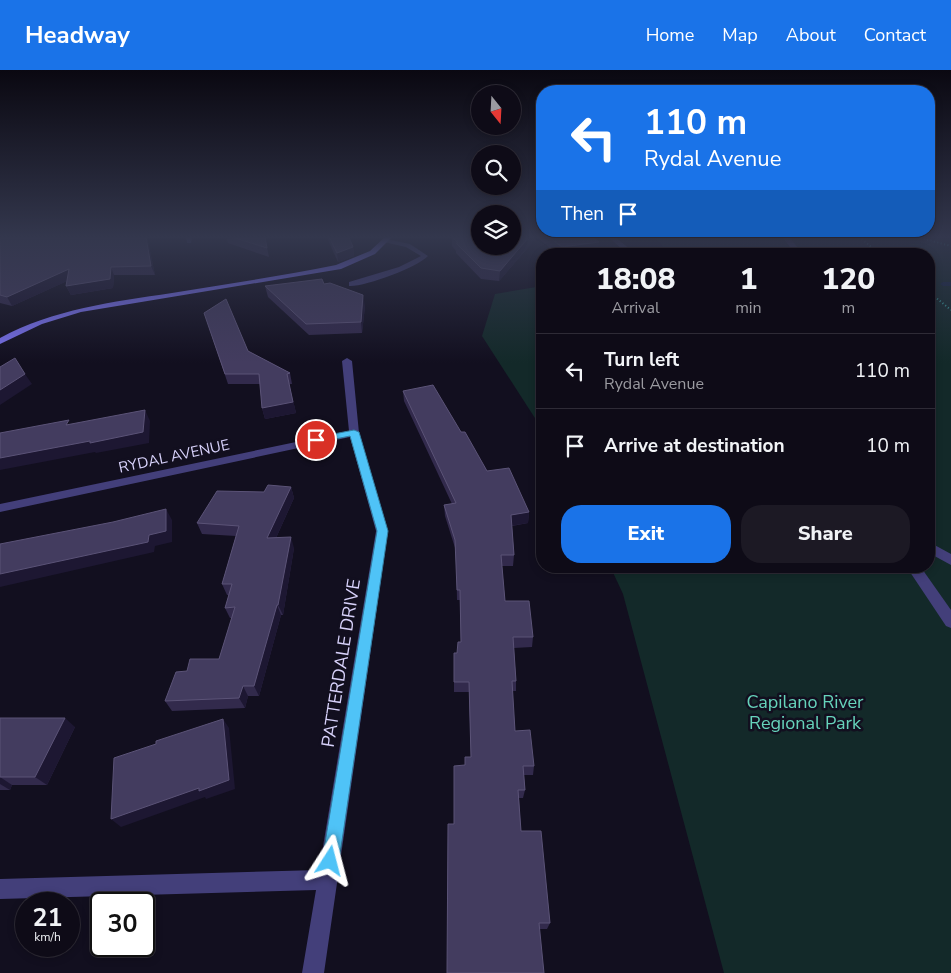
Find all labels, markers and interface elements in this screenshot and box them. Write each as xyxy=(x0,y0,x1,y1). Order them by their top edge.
text: Headway xyxy=(25,19,130,51)
text: Home xyxy=(646,23,694,47)
text: Map xyxy=(722,23,758,47)
text: About xyxy=(786,23,836,47)
text: Contact xyxy=(864,23,926,47)
north arrow xyxy=(471,85,521,135)
map controls xyxy=(471,85,521,255)
text: 110 m xyxy=(644,99,747,146)
icon: left xyxy=(561,105,626,170)
text: Rydal Avenue xyxy=(644,144,781,174)
button: search xyxy=(471,145,521,195)
icon: arrive xyxy=(614,200,642,228)
text: Then xyxy=(561,201,604,227)
button: layers xyxy=(471,205,521,255)
text: 18:08 xyxy=(596,259,675,300)
text: 1 xyxy=(739,259,757,300)
text: 120 xyxy=(821,259,875,300)
text: Arrival xyxy=(612,297,660,319)
text: min xyxy=(735,297,762,319)
text: m xyxy=(841,297,855,319)
text: Turn left xyxy=(604,347,679,373)
icon: left xyxy=(561,357,589,385)
text: 110 m xyxy=(855,358,910,384)
text: Rydal Avenue xyxy=(604,373,704,395)
pin xyxy=(295,419,337,461)
icon: arrive xyxy=(302,426,330,454)
icon: arrive xyxy=(561,432,589,460)
text: Arrive at destination xyxy=(604,433,785,459)
text: 10 m xyxy=(866,433,910,459)
street label: RYDAL AVENUE xyxy=(117,434,231,478)
button: Exit xyxy=(561,505,731,563)
button: Share xyxy=(741,505,910,563)
street label: PATTERDALE DRIVE xyxy=(316,577,366,749)
park label: Capilano River Regional Park xyxy=(746,690,864,735)
position arrow xyxy=(303,834,355,886)
speed limit sign: 30 xyxy=(90,892,155,957)
text: 21 xyxy=(32,901,63,935)
text: km/h xyxy=(34,929,61,945)

